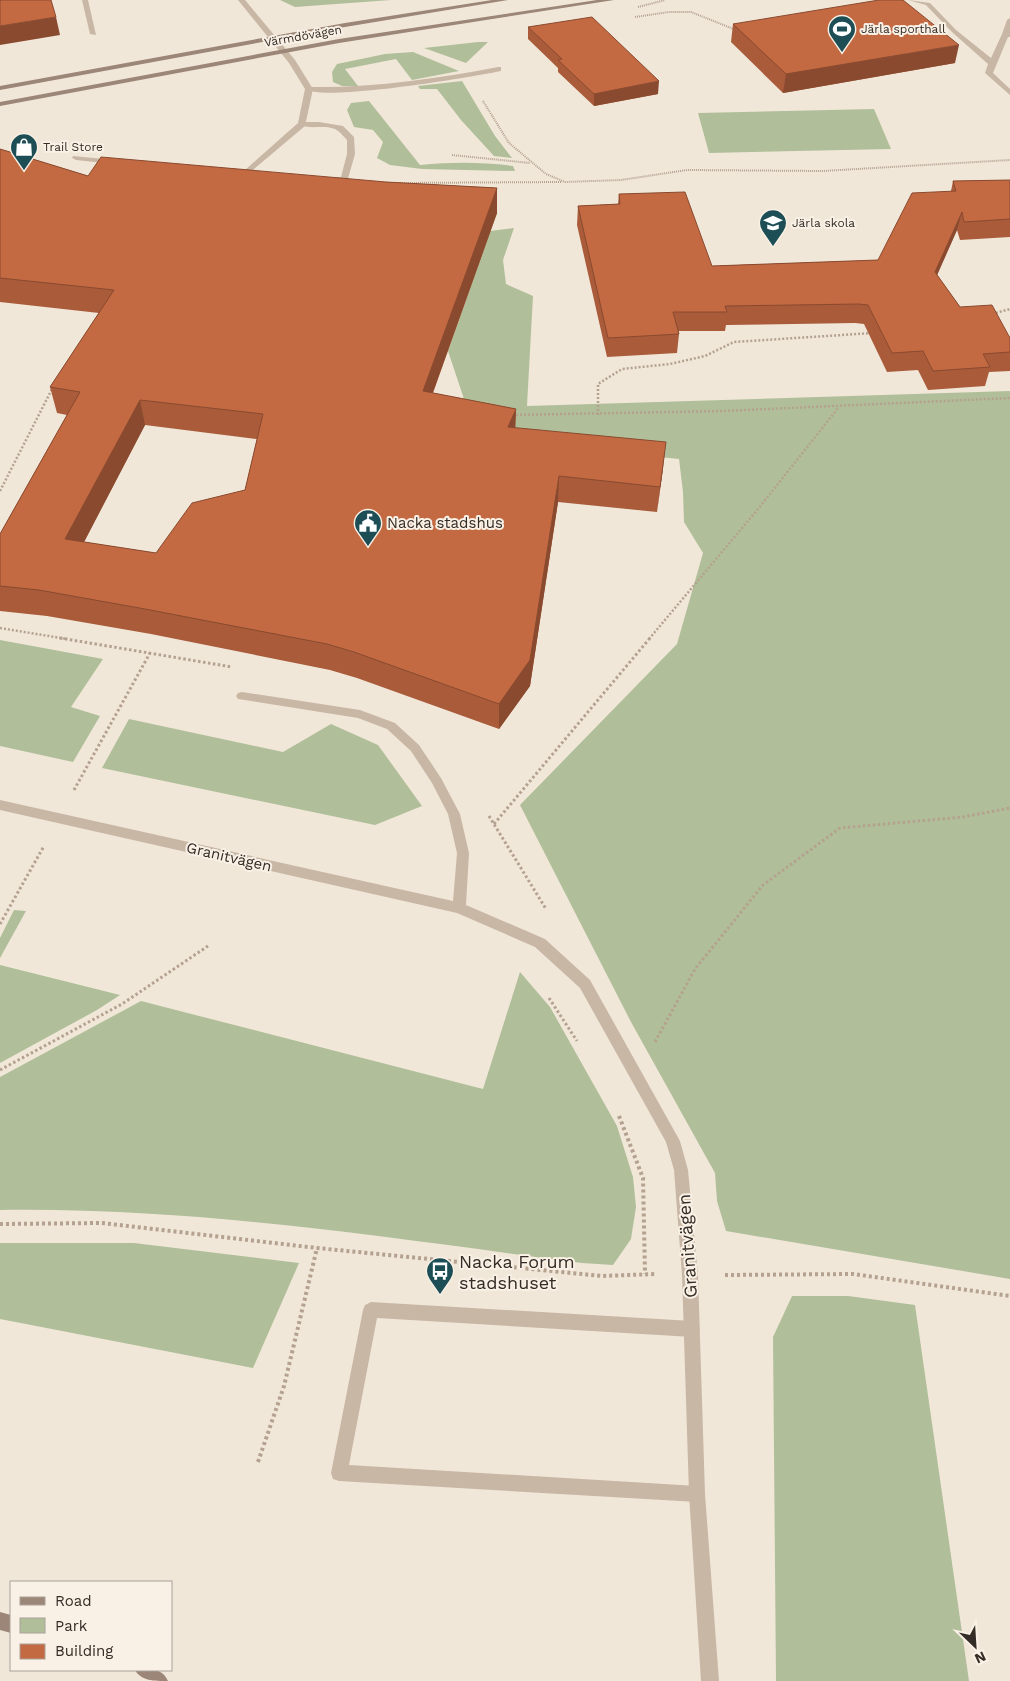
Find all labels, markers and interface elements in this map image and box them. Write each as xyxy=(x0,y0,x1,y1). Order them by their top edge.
sports icon: Järla sporthall xyxy=(827,14,857,53)
street label: Värmdövägen xyxy=(263,22,343,50)
place label: Järla sporthall xyxy=(861,22,946,36)
shop icon: Trail Store xyxy=(9,132,39,171)
place label: Trail Store xyxy=(43,140,103,154)
school or university icon: Järla skola xyxy=(758,208,788,247)
place label: Järla skola xyxy=(792,216,855,230)
public building icon: Nacka stadshus xyxy=(353,508,383,547)
place label: Nacka stadshus xyxy=(387,514,503,532)
street label: Granitvägen xyxy=(185,838,273,876)
street label: Granitvägen xyxy=(673,1193,701,1299)
place label: Nacka Forum stadshuset xyxy=(459,1251,575,1293)
bus stop icon: Nacka Forum stadshuset xyxy=(425,1256,455,1295)
legend xyxy=(10,1581,172,1671)
text: Road xyxy=(55,1592,92,1610)
text: Park xyxy=(55,1617,88,1635)
north arrow xyxy=(950,1621,1000,1671)
text: Building xyxy=(55,1642,113,1660)
text: N xyxy=(972,1648,989,1667)

